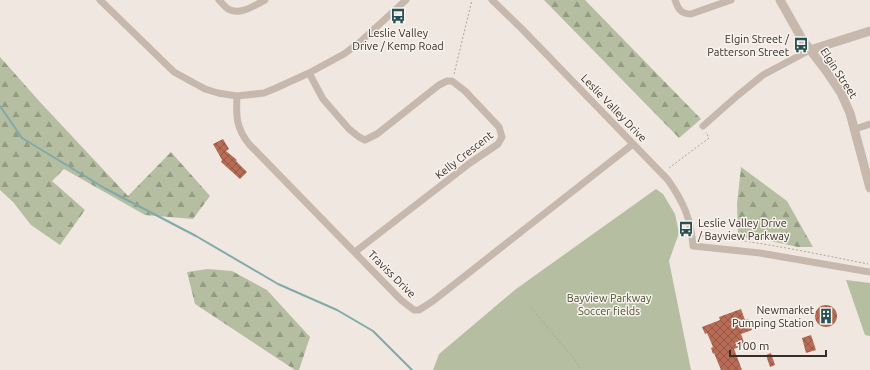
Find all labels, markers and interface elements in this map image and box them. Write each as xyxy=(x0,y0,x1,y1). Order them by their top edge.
bus stop icon: Leslie Valley Drive / Kemp Road xyxy=(389,7,407,25)
place label: Leslie Valley Drive / Kemp Road xyxy=(352,27,444,52)
place label: Elgin Street / Patterson Street xyxy=(707,33,790,58)
bus stop icon: Elgin Street / Patterson Street xyxy=(792,36,810,54)
street label: Elgin Street xyxy=(818,46,860,101)
street label: Leslie Valley Drive xyxy=(579,72,649,144)
street label: Kelly Crescent xyxy=(433,128,496,181)
place label: Leslie Valley Drive / Bayview Parkway xyxy=(697,217,790,242)
bus stop icon: Leslie Valley Drive / Bayview Parkway xyxy=(677,220,695,238)
street label: Traviss Drive xyxy=(366,248,418,300)
park label: Bayview Parkway Soccer fields xyxy=(567,292,652,317)
place label: Newmarket Pumping Station xyxy=(732,304,815,329)
building icon: Newmarket Pumping Station xyxy=(817,307,835,325)
scale bar xyxy=(730,332,826,358)
text: 100 m xyxy=(736,339,769,352)

